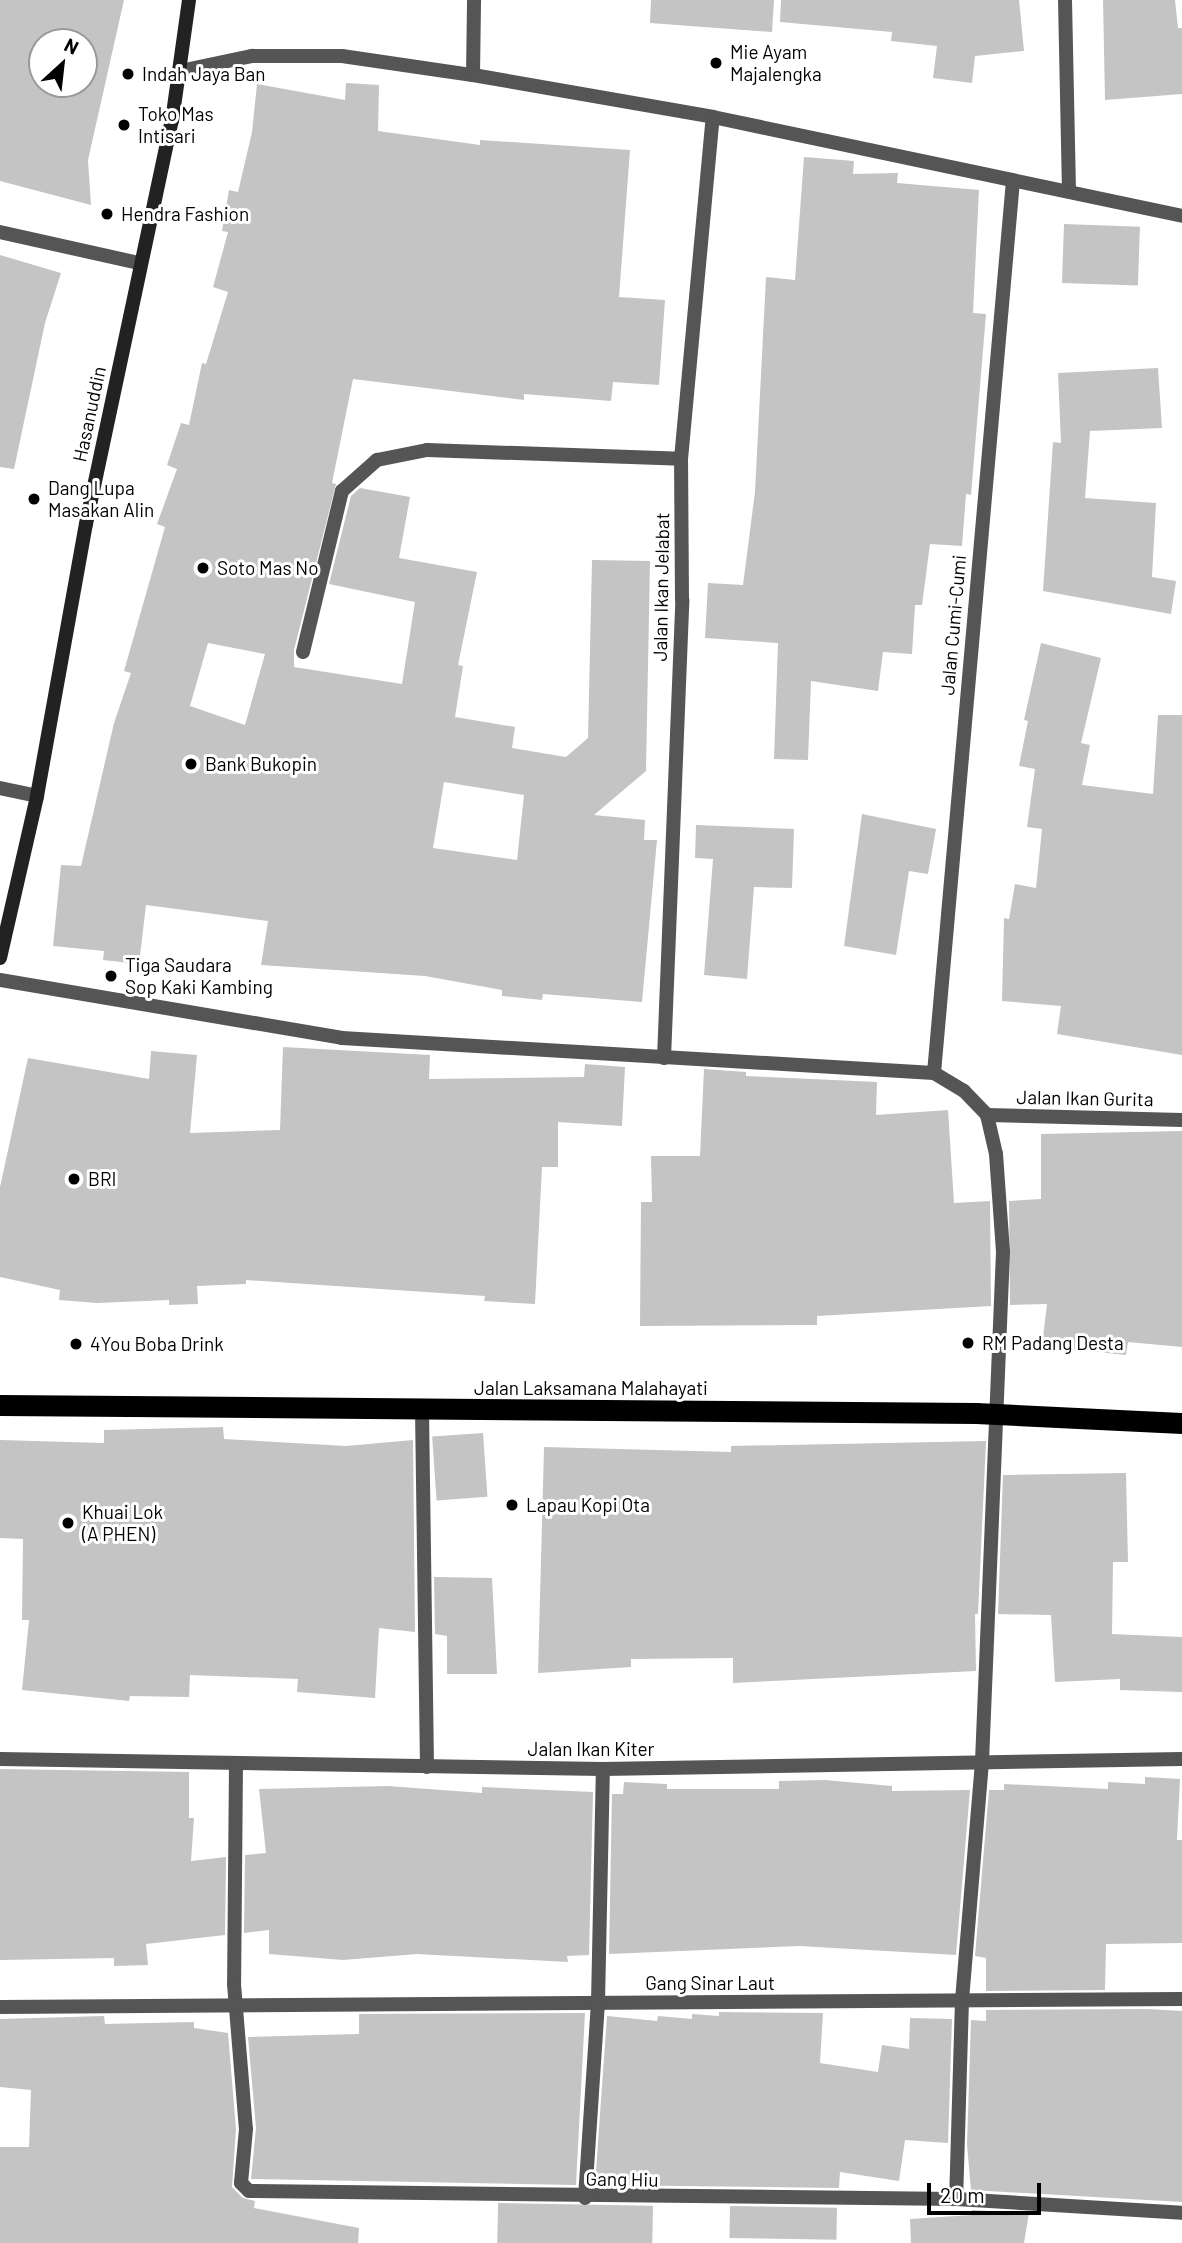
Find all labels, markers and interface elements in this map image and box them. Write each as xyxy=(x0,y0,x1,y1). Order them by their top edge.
north arrow xyxy=(28,28,98,98)
text: N xyxy=(61,33,83,59)
place label: Mie Ayam Majalengka xyxy=(730,41,822,85)
marker: Mie Ayam Majalengka xyxy=(708,55,724,71)
place label: Indah Jaya Ban xyxy=(142,63,266,85)
marker: Indah Jaya Ban xyxy=(120,66,136,82)
place label: Toko Mas Intisari xyxy=(138,103,214,147)
marker: Toko Mas Intisari xyxy=(116,117,132,133)
place label: Hendra Fashion xyxy=(121,203,249,225)
marker: Hendra Fashion xyxy=(99,206,115,222)
street label: Hasanuddin xyxy=(68,364,110,464)
place label: Dang Lupa Masakan Alin xyxy=(48,477,154,521)
marker: Dang Lupa Masakan Alin xyxy=(26,491,42,507)
street label: Jalan Ikan Jelabat xyxy=(648,512,674,662)
street label: Jalan Cumi-Cumi xyxy=(936,554,970,696)
place label: Soto Mas No xyxy=(217,557,319,579)
marker: Soto Mas No xyxy=(195,560,211,576)
place label: Bank Bukopin xyxy=(205,753,317,775)
marker: Bank Bukopin xyxy=(183,756,199,772)
place label: Tiga Saudara Sop Kaki Kambing xyxy=(125,954,273,998)
marker: Tiga Saudara Sop Kaki Kambing xyxy=(103,968,119,984)
street label: Jalan Ikan Gurita xyxy=(1016,1085,1154,1111)
place label: BRI xyxy=(88,1168,116,1190)
marker: BRI xyxy=(66,1171,82,1187)
place label: RM Padang Desta xyxy=(982,1332,1124,1354)
place label: 4You Boba Drink xyxy=(90,1333,224,1355)
marker: RM Padang Desta xyxy=(960,1335,976,1351)
marker: 4You Boba Drink xyxy=(68,1336,84,1352)
street label: Jalan Laksamana Malahayati xyxy=(474,1377,708,1399)
place label: Lapau Kopi Ota xyxy=(526,1494,650,1516)
marker: Lapau Kopi Ota xyxy=(504,1497,520,1513)
place label: Khuai Lok (A PHEN) xyxy=(82,1501,163,1545)
marker: Khuai Lok (A PHEN) xyxy=(60,1515,76,1531)
street label: Jalan Ikan Kiter xyxy=(528,1738,654,1760)
street label: Gang Sinar Laut xyxy=(645,1972,775,1994)
street label: Gang Hiu xyxy=(585,2167,659,2191)
scale bar xyxy=(930,2170,1044,2214)
text: 20 m xyxy=(940,2182,985,2207)

